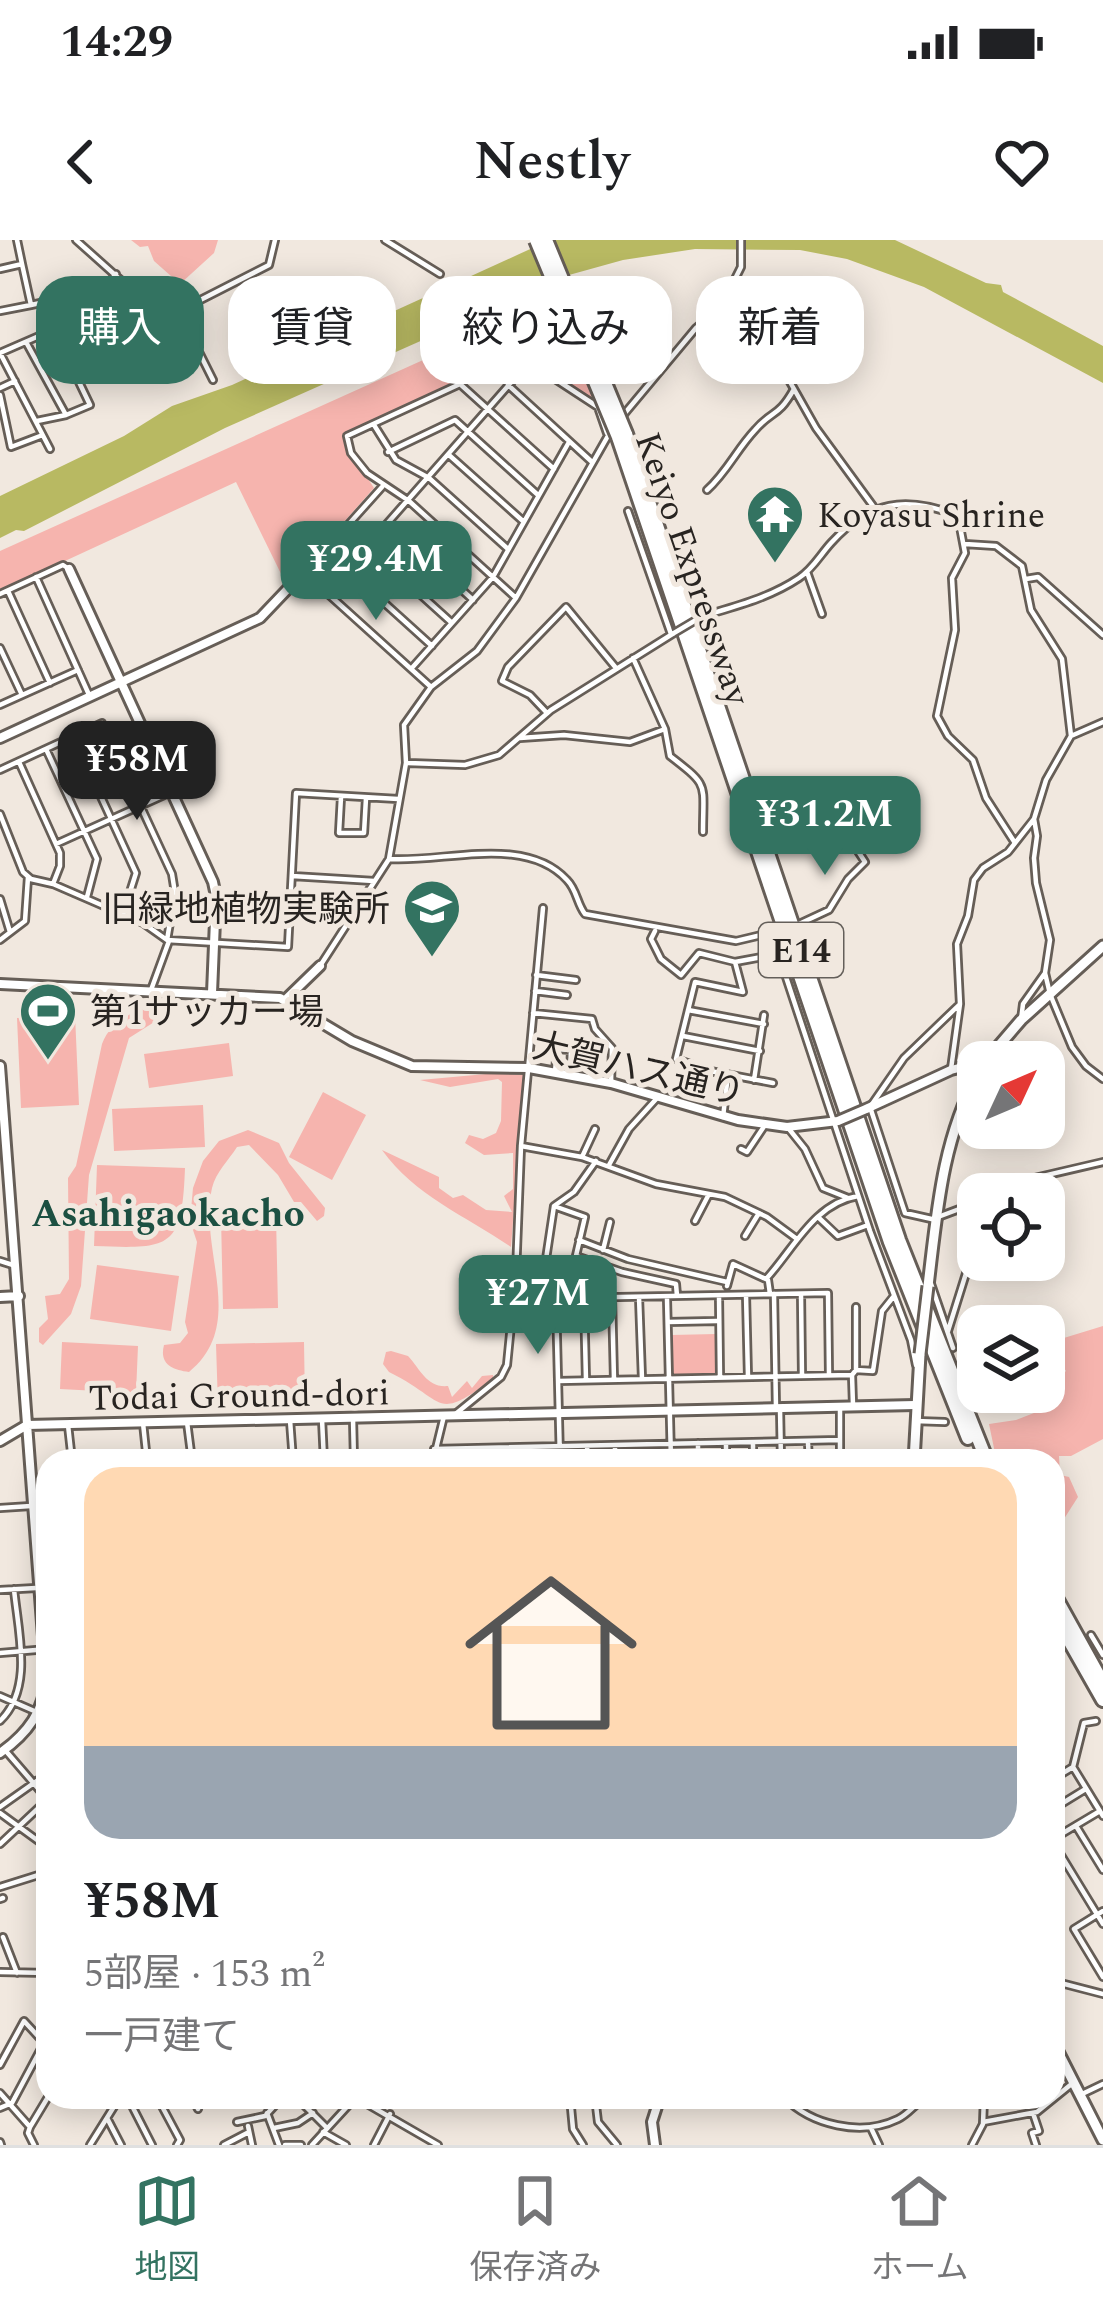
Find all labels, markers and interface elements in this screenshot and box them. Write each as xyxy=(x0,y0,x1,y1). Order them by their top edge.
text: 14:29 xyxy=(60,8,173,77)
text: Nestly xyxy=(473,121,630,203)
icon: back xyxy=(48,129,114,195)
icon: heart xyxy=(989,129,1055,195)
chip: 購入 xyxy=(36,276,204,384)
chip: 賃貸 xyxy=(228,276,396,384)
chip: 絞り込み xyxy=(420,276,672,384)
chip: 新着 xyxy=(696,276,864,384)
street label: Keiyo Expressway xyxy=(619,425,765,714)
temple icon: Koyasu Shrine xyxy=(744,483,806,565)
place label: Koyasu Shrine xyxy=(817,489,1045,544)
pin: ¥29.4M xyxy=(278,521,474,623)
text: ¥29.4M xyxy=(308,530,444,589)
pin: ¥58M xyxy=(66,721,208,823)
text: ¥58M xyxy=(85,730,189,789)
pin: ¥31.2M xyxy=(727,776,923,878)
text: ¥31.2M xyxy=(757,785,893,844)
school or university icon: 旧緑地植物実験所 xyxy=(401,877,463,959)
place label: 旧緑地植物実験所 xyxy=(102,883,390,938)
road number: E14 xyxy=(759,923,843,977)
sports icon: 第1サッカー場 xyxy=(17,980,79,1062)
place label: 第1サッカー場 xyxy=(90,986,324,1041)
street label: 大賀ハス通り xyxy=(527,1019,750,1122)
north arrow xyxy=(957,1041,1065,1149)
map controls xyxy=(957,1041,1065,1413)
button: locate xyxy=(957,1173,1065,1281)
district label: Asahigaokacho xyxy=(31,1185,305,1244)
pin: ¥27M xyxy=(467,1255,609,1357)
text: ¥27M xyxy=(486,1264,590,1323)
button: layers xyxy=(957,1305,1065,1413)
street label: Todai Ground-dori xyxy=(88,1366,390,1427)
icon: home xyxy=(443,1545,659,1761)
text: ¥58M xyxy=(84,1863,221,1941)
text: 5部屋 · 153 m² xyxy=(84,1945,325,2004)
text: 一戸建て xyxy=(84,2008,240,2067)
tab: 地図 xyxy=(134,2168,200,2293)
tab: 保存済み xyxy=(469,2168,601,2293)
tab: ホーム xyxy=(870,2168,968,2293)

